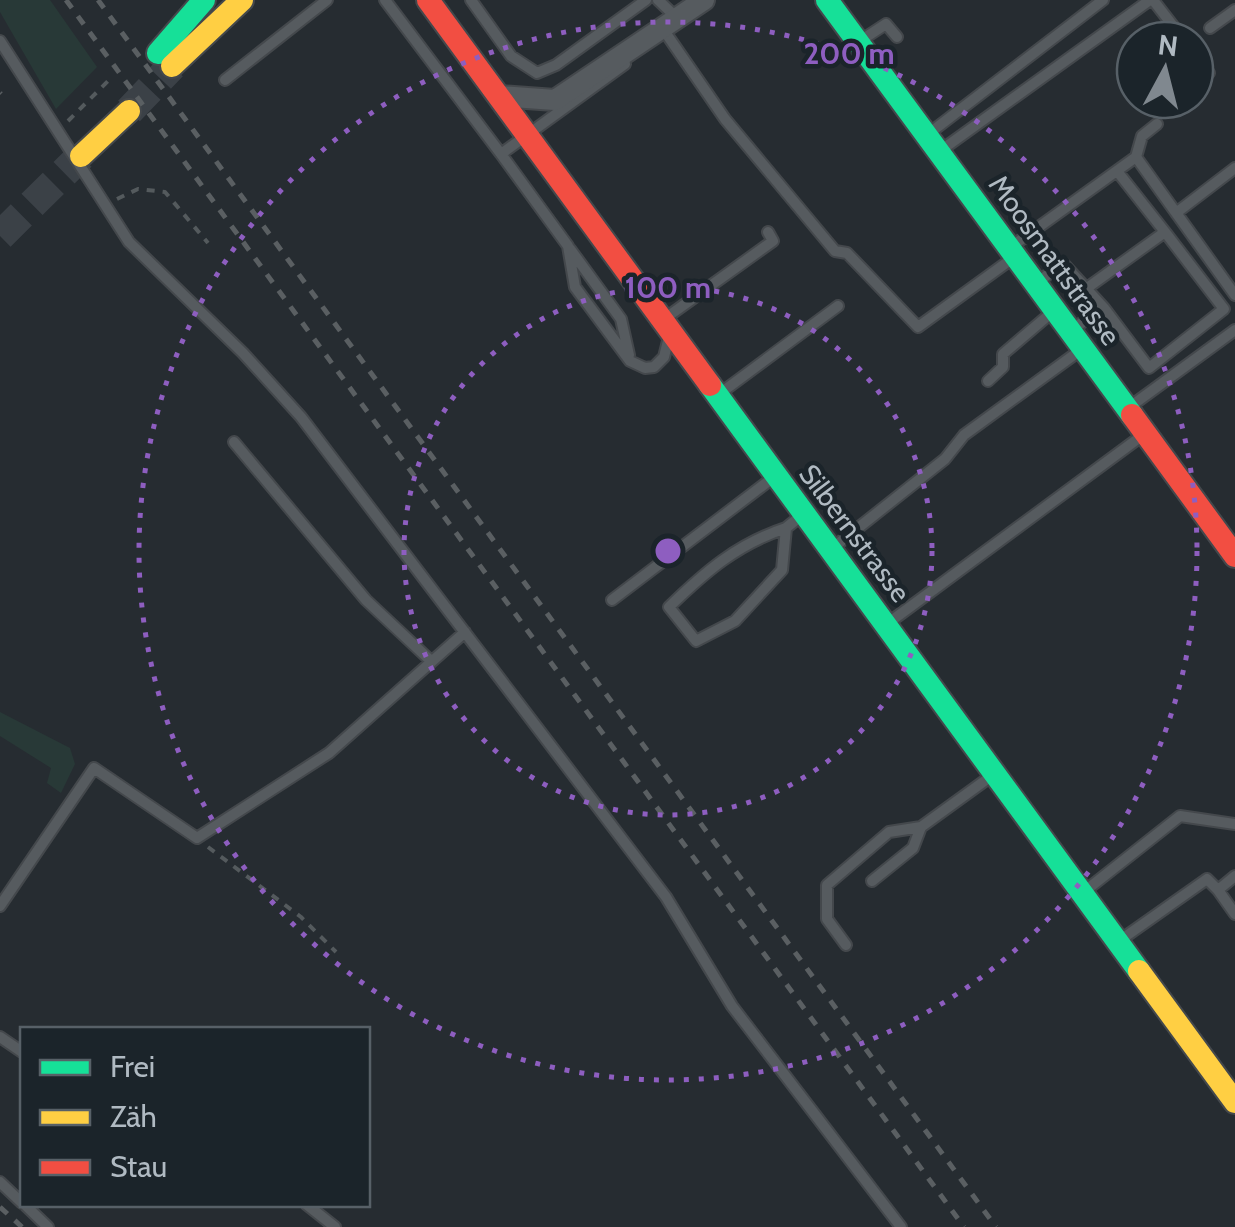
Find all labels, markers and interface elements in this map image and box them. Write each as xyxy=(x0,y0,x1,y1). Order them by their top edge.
north arrow xyxy=(1115,20,1215,120)
text: N xyxy=(1156,27,1180,63)
text: 200 m xyxy=(803,35,895,72)
street label: Moosmattstrasse xyxy=(982,168,1128,352)
text: 100 m xyxy=(625,269,711,306)
street label: Silbernstrasse xyxy=(792,457,918,609)
centre of rings xyxy=(650,533,686,569)
legend xyxy=(20,1027,370,1207)
text: Frei xyxy=(110,1048,155,1085)
text: Zäh xyxy=(110,1098,157,1135)
text: Stau xyxy=(110,1148,167,1185)

